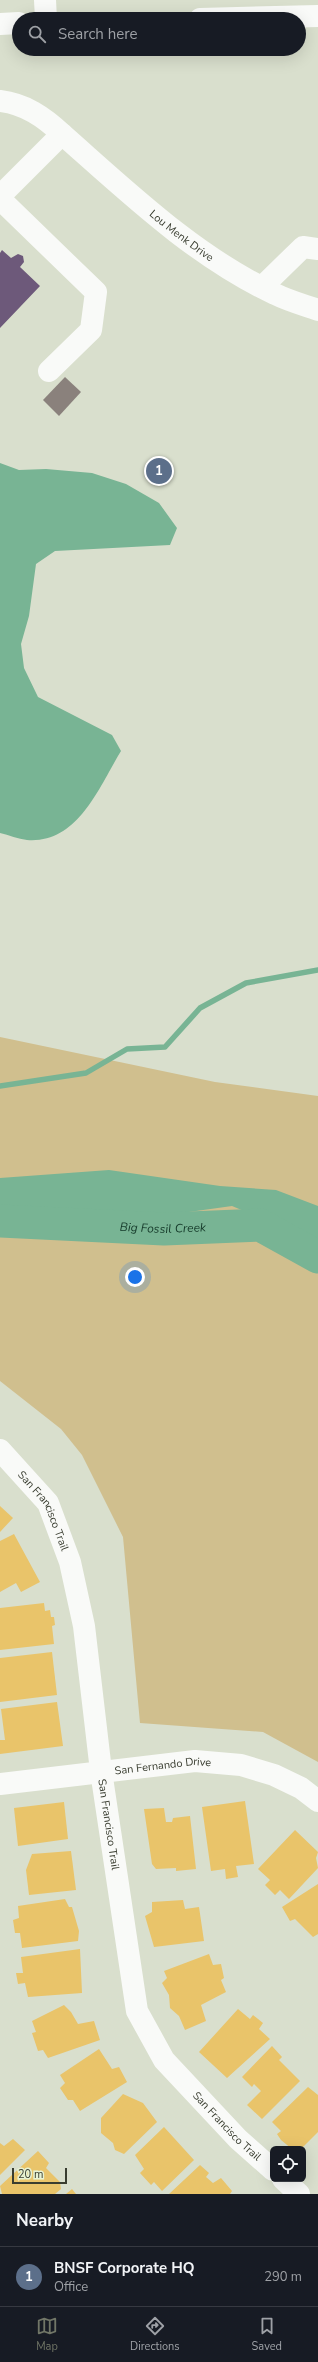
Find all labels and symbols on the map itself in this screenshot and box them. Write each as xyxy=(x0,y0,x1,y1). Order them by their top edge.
street label: Lou Menk Drive xyxy=(146,206,217,265)
pin: 1 xyxy=(146,456,172,486)
water label: Big Fossil Creek xyxy=(119,1219,207,1237)
your location xyxy=(125,1267,145,1287)
street label: San Francisco Trail xyxy=(15,1467,73,1554)
street label: San Fernando Drive xyxy=(114,1753,212,1778)
street label: San Francisco Trail xyxy=(95,1778,123,1872)
street label: San Francisco Trail xyxy=(190,2088,265,2164)
scale bar xyxy=(12,2166,67,2185)

